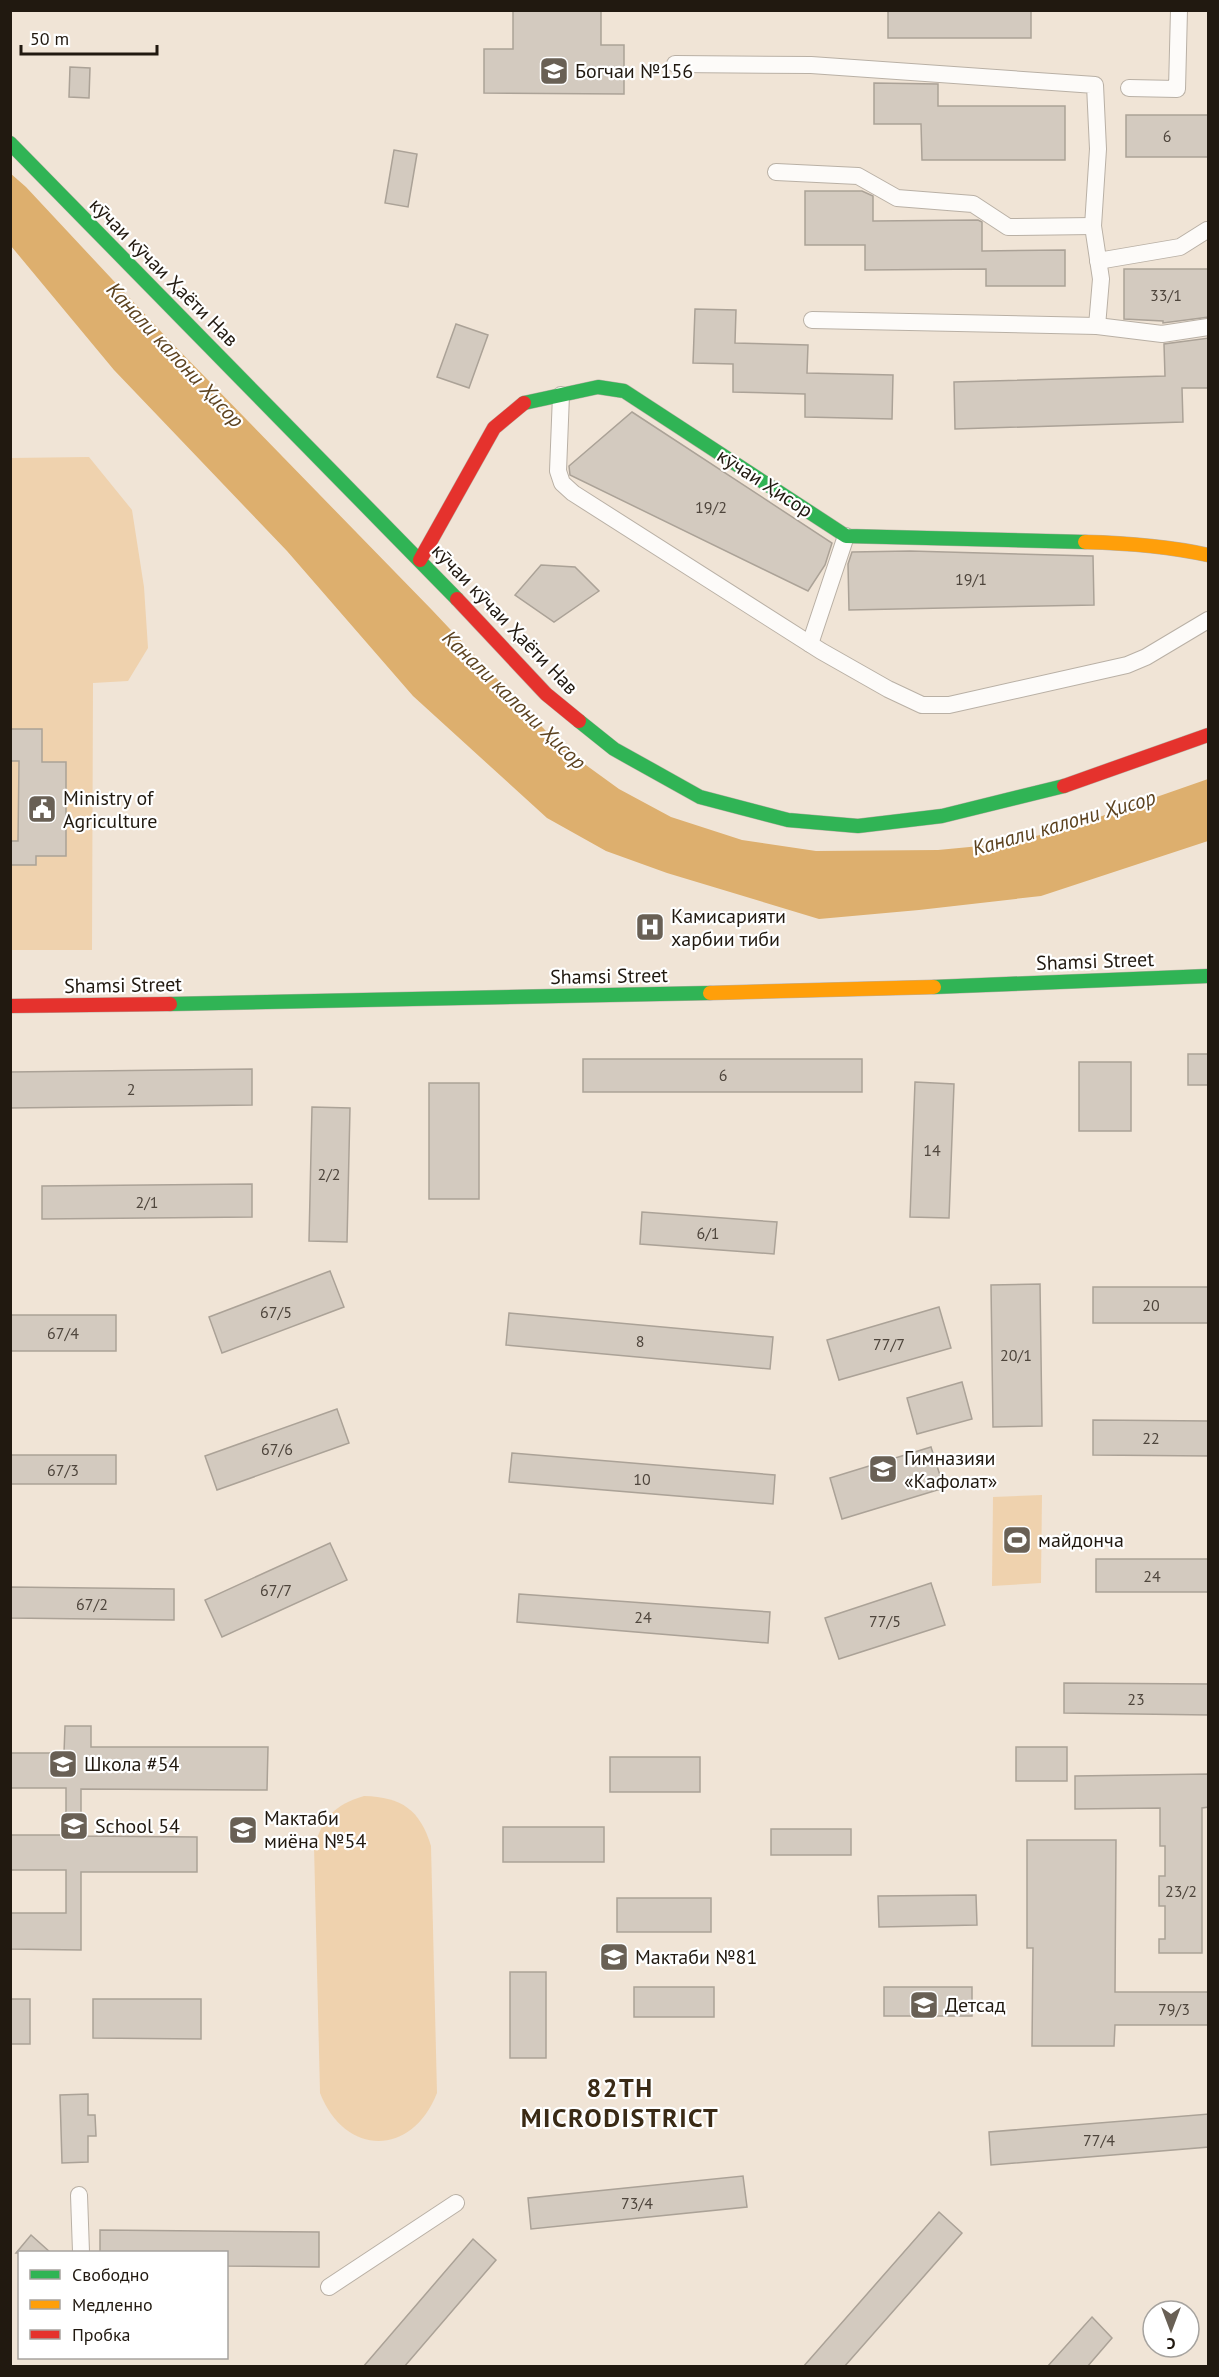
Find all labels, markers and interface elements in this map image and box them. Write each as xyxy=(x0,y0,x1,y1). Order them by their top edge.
scale bar xyxy=(21,18,158,56)
text: 50 m xyxy=(30,27,69,50)
school or university icon: Богчаи №156 xyxy=(538,55,570,87)
place label: Богчаи №156 xyxy=(575,58,693,84)
house number: 6 xyxy=(1163,126,1171,146)
street label: кӯчаи кӯчаи Ҳаёти Нав xyxy=(84,192,244,352)
water label: Канали калони Ҳисор xyxy=(101,276,250,433)
house number: 33/1 xyxy=(1150,285,1182,305)
street label: кӯчаи Ҳисор xyxy=(712,442,818,524)
house number: 19/2 xyxy=(695,497,727,517)
street label: кӯчаи кӯчаи Ҳаёти Нав xyxy=(426,538,584,700)
house number: 19/1 xyxy=(955,569,987,589)
water label: Канали калони Ҳисор xyxy=(437,624,592,775)
water label: Канали калони Ҳисор xyxy=(969,783,1159,862)
place label: Ministry of Agriculture xyxy=(63,785,158,834)
public building icon: Ministry of Agriculture xyxy=(26,793,58,825)
place label: Камисарияти харбии тиби xyxy=(671,903,786,952)
hospital icon: Камисарияти харбии тиби xyxy=(634,911,666,943)
street label: Shamsi Street xyxy=(1036,946,1155,976)
street label: Shamsi Street xyxy=(550,962,668,990)
street label: Shamsi Street xyxy=(64,971,182,999)
house number: 6 xyxy=(719,1065,727,1085)
house number: 2 xyxy=(127,1079,135,1099)
house number: 14 xyxy=(923,1140,941,1160)
house number: 2/2 xyxy=(317,1164,341,1184)
house number: 2/1 xyxy=(135,1192,159,1212)
house number: 6/1 xyxy=(696,1223,720,1243)
house number: 20 xyxy=(1142,1295,1160,1315)
house number: 67/5 xyxy=(260,1302,292,1322)
house number: 67/4 xyxy=(47,1323,79,1343)
house number: 8 xyxy=(636,1331,644,1351)
house number: 77/7 xyxy=(873,1334,905,1354)
house number: 20/1 xyxy=(1000,1345,1032,1365)
house number: 22 xyxy=(1142,1428,1160,1448)
house number: 67/6 xyxy=(261,1439,293,1459)
place label: Гимназияи «Кафолат» xyxy=(904,1445,997,1494)
school or university icon: Гимназияи «Кафолат» xyxy=(867,1453,899,1485)
house number: 67/3 xyxy=(47,1460,79,1480)
house number: 10 xyxy=(633,1469,651,1489)
sports icon: майдонча xyxy=(1001,1524,1033,1556)
place label: майдонча xyxy=(1038,1527,1124,1553)
house number: 24 xyxy=(1143,1566,1161,1586)
house number: 67/7 xyxy=(260,1580,292,1600)
house number: 67/2 xyxy=(76,1594,108,1614)
house number: 24 xyxy=(634,1607,652,1627)
house number: 77/5 xyxy=(869,1611,901,1631)
house number: 23 xyxy=(1127,1689,1145,1709)
school or university icon: Школа #54 xyxy=(47,1748,79,1780)
place label: Школа #54 xyxy=(84,1751,180,1777)
place label: Мактаби миёна №54 xyxy=(264,1805,366,1854)
school or university icon: School 54 xyxy=(58,1810,90,1842)
place label: School 54 xyxy=(95,1813,180,1839)
school or university icon: Мактаби миёна №54 xyxy=(227,1814,259,1846)
house number: 23/2 xyxy=(1165,1881,1197,1901)
school or university icon: Мактаби №81 xyxy=(598,1941,630,1973)
place label: Мактаби №81 xyxy=(635,1944,757,1970)
school or university icon: Детсад xyxy=(908,1989,940,2021)
place label: Детсад xyxy=(945,1992,1006,2018)
house number: 79/3 xyxy=(1158,1999,1190,2019)
district label: 82TH MICRODISTRICT xyxy=(521,2071,719,2134)
house number: 77/4 xyxy=(1083,2130,1115,2150)
house number: 73/4 xyxy=(621,2193,653,2213)
legend xyxy=(18,2251,228,2359)
text: Свободно xyxy=(72,2263,149,2286)
text: Медленно xyxy=(72,2293,153,2316)
north arrow xyxy=(1141,2299,1201,2359)
text: Пробка xyxy=(72,2323,130,2346)
text: С xyxy=(1166,2334,1175,2354)

